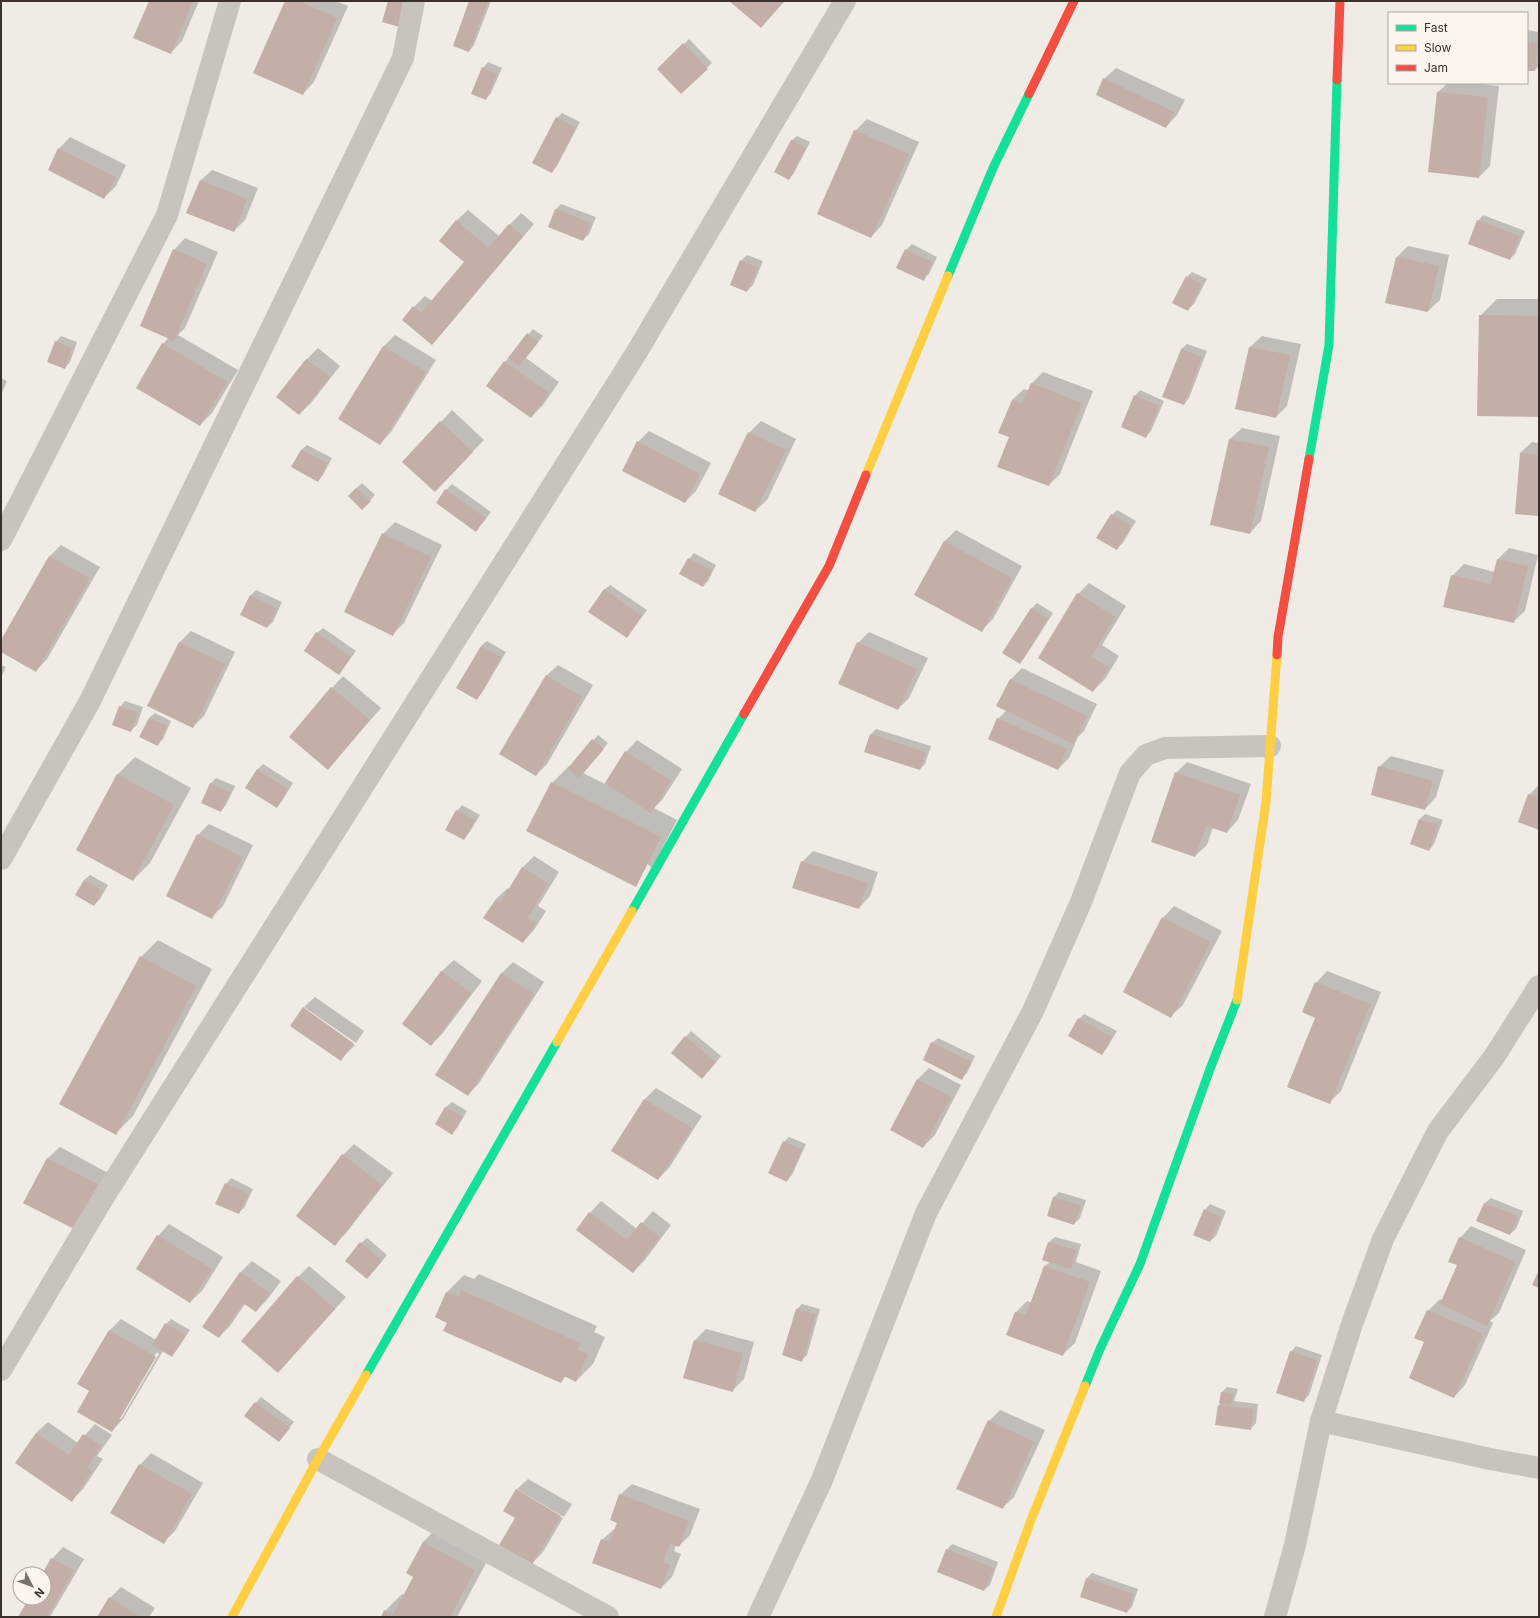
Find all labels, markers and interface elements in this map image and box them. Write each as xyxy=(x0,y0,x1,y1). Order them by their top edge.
legend xyxy=(1388,12,1528,84)
text: Fast xyxy=(1424,20,1448,35)
text: Slow xyxy=(1424,40,1452,55)
text: Jam xyxy=(1424,60,1448,75)
north arrow xyxy=(12,1566,52,1606)
text: N xyxy=(31,1585,47,1600)

